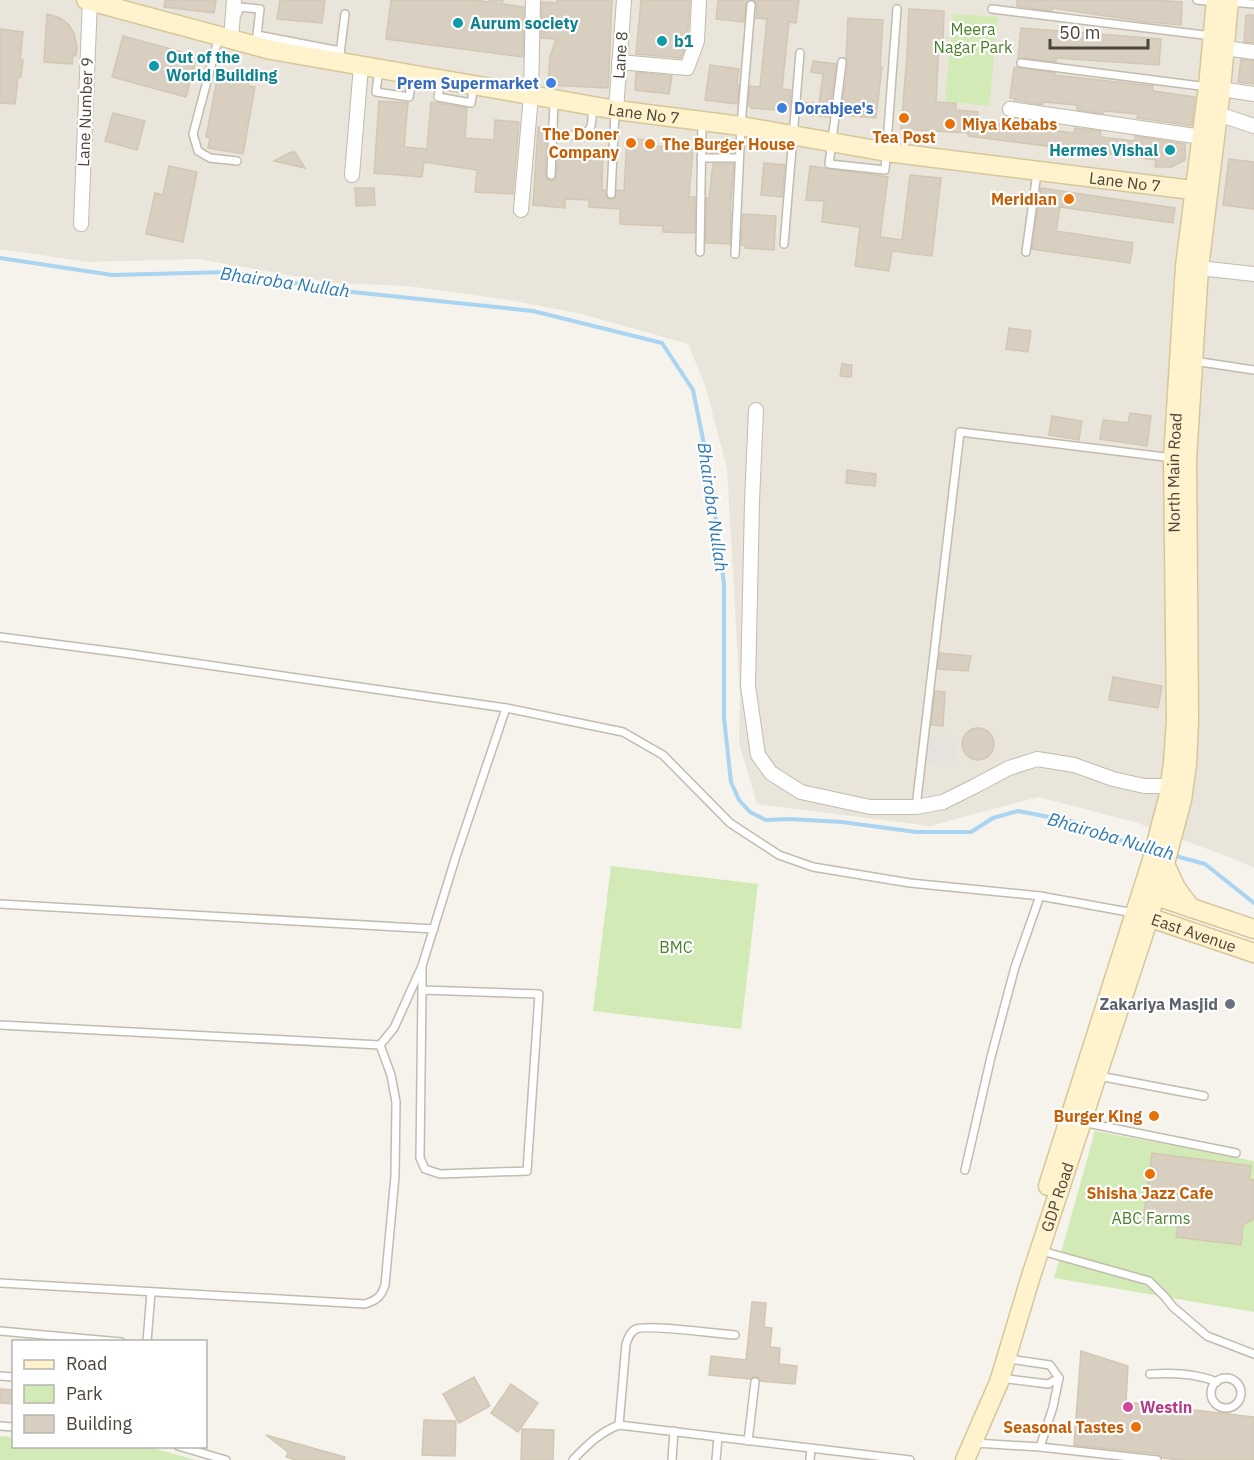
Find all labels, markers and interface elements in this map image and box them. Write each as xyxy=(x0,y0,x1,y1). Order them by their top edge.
scale bar xyxy=(1050,12,1148,50)
place label: Aurum society xyxy=(470,13,579,33)
marker: Aurum society xyxy=(451,16,465,30)
park label: Meera Nagar Park xyxy=(934,19,1013,57)
text: 50 m xyxy=(1059,21,1101,44)
street label: Lane 8 xyxy=(608,30,632,80)
place label: b1 xyxy=(674,31,694,51)
marker: b1 xyxy=(655,34,669,48)
place label: Out of the World Building xyxy=(166,47,277,85)
street label: Lane Number 9 xyxy=(73,57,97,167)
marker: Out of the World Building xyxy=(147,59,161,73)
place label: Prem Supermarket xyxy=(397,73,539,93)
marker: Prem Supermarket xyxy=(544,76,558,90)
place label: Dorabjee's xyxy=(794,98,874,118)
street label: Lane No 7 xyxy=(607,99,681,128)
marker: Dorabjee's xyxy=(775,101,789,115)
marker: Tea Post xyxy=(897,111,911,125)
place label: Miya Kebabs xyxy=(962,114,1057,134)
marker: Miya Kebabs xyxy=(943,117,957,131)
place label: The Doner Company xyxy=(542,124,620,162)
place label: Tea Post xyxy=(872,127,936,147)
place label: The Burger House xyxy=(662,134,795,154)
marker: The Doner Company xyxy=(624,136,638,150)
marker: The Burger House xyxy=(643,137,657,151)
place label: Hermes Vishal xyxy=(1049,140,1158,160)
marker: Hermes Vishal xyxy=(1163,143,1177,157)
street label: Lane No 7 xyxy=(1088,167,1162,196)
place label: Meridian xyxy=(991,189,1057,209)
marker: Meridian xyxy=(1062,192,1076,206)
water label: Bhairoba Nullah xyxy=(219,262,351,302)
street label: North Main Road xyxy=(1163,412,1186,533)
water label: Bhairoba Nullah xyxy=(693,441,733,573)
water label: Bhairoba Nullah xyxy=(1045,807,1177,865)
street label: East Avenue xyxy=(1149,909,1239,956)
park label: BMC xyxy=(659,937,693,957)
place label: Zakariya Masjid xyxy=(1099,994,1218,1014)
marker: Zakariya Masjid xyxy=(1223,997,1237,1011)
place label: Burger King xyxy=(1054,1106,1142,1126)
marker: Burger King xyxy=(1147,1109,1161,1123)
street label: GDP Road xyxy=(1036,1160,1078,1234)
marker: Shisha Jazz Cafe xyxy=(1143,1167,1157,1181)
place label: Shisha Jazz Cafe xyxy=(1086,1183,1214,1203)
park label: ABC Farms xyxy=(1112,1208,1190,1228)
legend xyxy=(12,1340,207,1448)
text: Road xyxy=(66,1352,107,1375)
text: Park xyxy=(66,1382,103,1405)
place label: Westin xyxy=(1140,1397,1192,1417)
marker: Westin xyxy=(1121,1400,1135,1414)
text: Building xyxy=(66,1412,133,1435)
place label: Seasonal Tastes xyxy=(1003,1417,1124,1437)
marker: Seasonal Tastes xyxy=(1129,1420,1143,1434)

